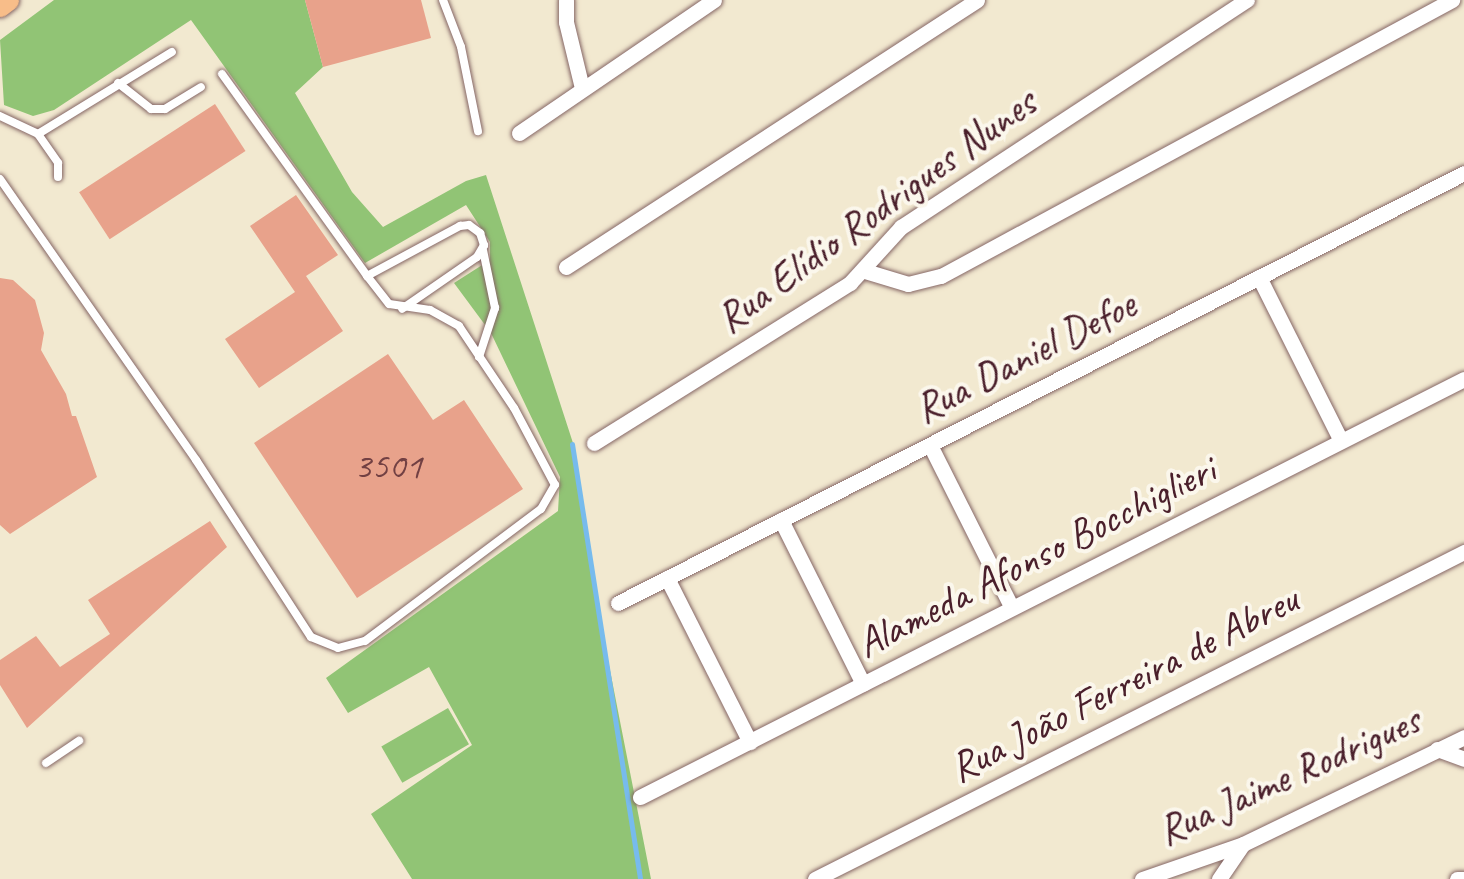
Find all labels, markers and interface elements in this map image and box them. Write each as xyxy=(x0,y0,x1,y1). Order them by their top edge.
street label: Rua Elídio Rodrigues Nunes xyxy=(706,78,1046,344)
street label: Rua Daniel Defoe xyxy=(905,279,1145,435)
house number: 3501 xyxy=(354,443,422,489)
street label: Alameda Afonso Bocchiglieri xyxy=(848,445,1224,669)
street label: Rua João Ferreira de Abreu xyxy=(941,574,1307,794)
street label: Rua Jaime Rodrigues xyxy=(1149,695,1429,857)

